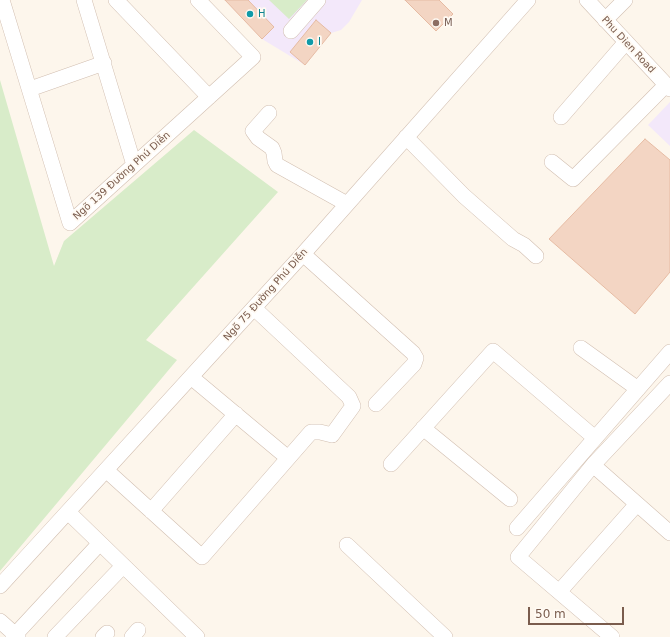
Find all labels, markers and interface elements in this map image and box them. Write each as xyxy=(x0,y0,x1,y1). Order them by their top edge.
place label: H xyxy=(258,8,266,20)
marker: H xyxy=(245,9,255,19)
street label: Phu Dien Road xyxy=(599,14,657,76)
place label: M xyxy=(444,17,453,29)
marker: M xyxy=(431,18,441,28)
place label: I xyxy=(318,36,321,48)
marker: I xyxy=(305,37,315,47)
street label: Ngõ 139 Đường Phú Diễn xyxy=(71,129,173,223)
street label: Ngõ 75 Đường Phú Diễn xyxy=(221,246,311,344)
scale bar xyxy=(530,599,626,625)
text: 50 m xyxy=(535,607,566,621)

